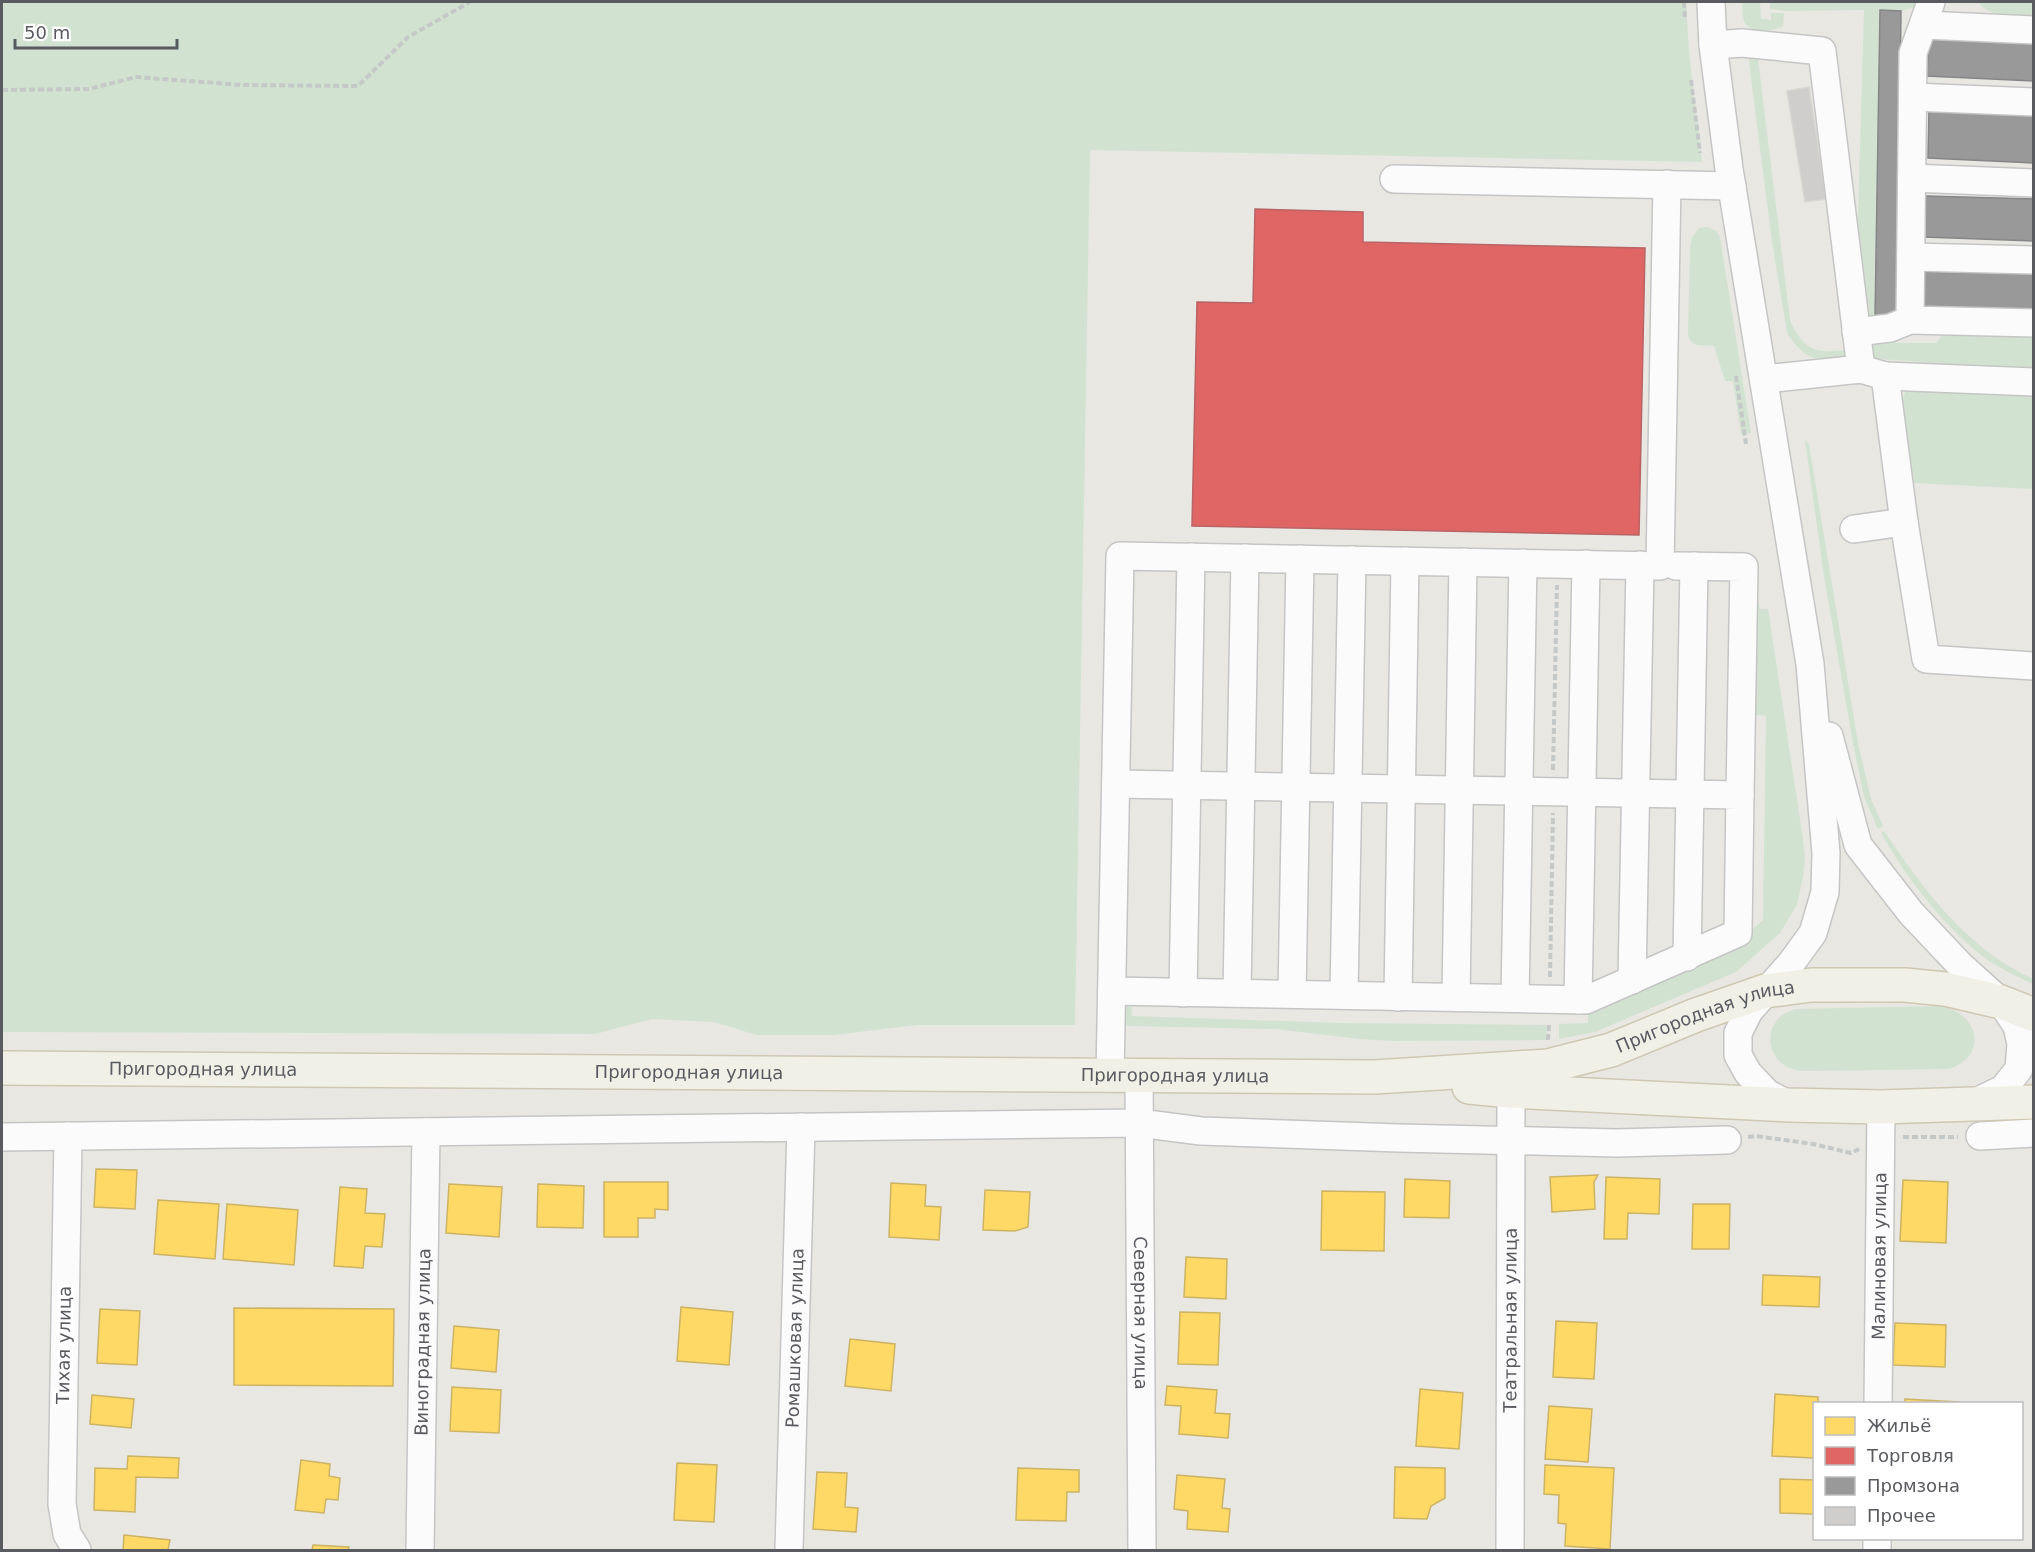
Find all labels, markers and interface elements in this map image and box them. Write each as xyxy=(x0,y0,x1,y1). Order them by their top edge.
scale bar xyxy=(15,12,177,50)
text: 50 m xyxy=(24,22,70,43)
street label: Пригородная улица xyxy=(1613,976,1796,1057)
street label: Пригородная улица xyxy=(109,1058,297,1080)
street label: Пригородная улица xyxy=(595,1061,783,1083)
street label: Пригородная улица xyxy=(1081,1064,1269,1086)
street label: Малиновая улица xyxy=(1868,1172,1890,1340)
street label: Театральная улица xyxy=(1499,1228,1521,1413)
street label: Северная улица xyxy=(1130,1236,1152,1390)
street label: Виноградная улица xyxy=(411,1248,434,1436)
street label: Ромашковая улица xyxy=(781,1248,808,1428)
street label: Тихая улица xyxy=(52,1286,75,1405)
legend xyxy=(1813,1402,2023,1540)
text: Жильё xyxy=(1867,1415,1931,1436)
text: Торговля xyxy=(1866,1445,1954,1466)
text: Промзона xyxy=(1867,1475,1960,1496)
text: Прочее xyxy=(1867,1505,1936,1526)

